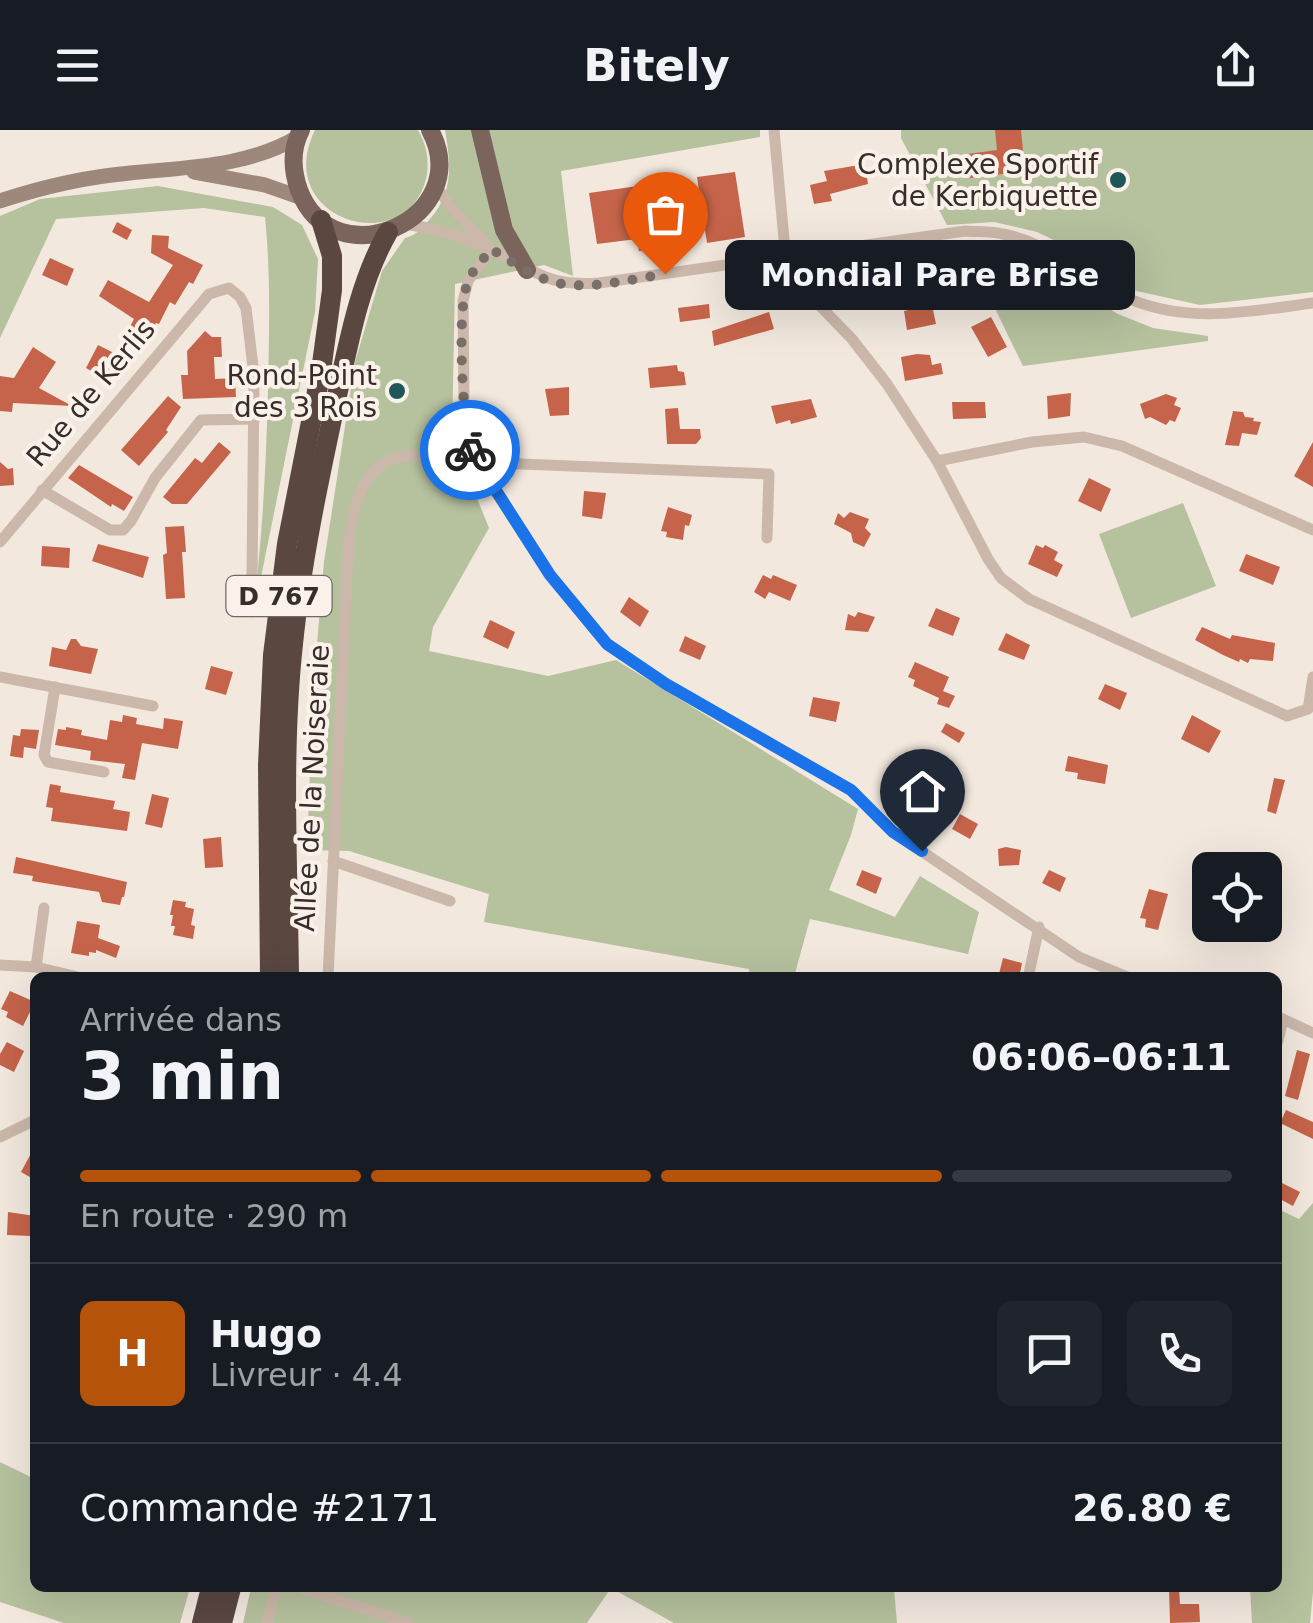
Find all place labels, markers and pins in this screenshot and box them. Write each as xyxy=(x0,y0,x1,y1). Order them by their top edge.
place label: Complexe Sportif de Kerbiquette xyxy=(857,148,1099,213)
marker: Complexe Sportif de Kerbiquette xyxy=(1107,169,1129,191)
pin xyxy=(623,172,708,275)
callout: Mondial Pare Brise xyxy=(725,239,1135,309)
place label: Rond-Point des 3 Rois xyxy=(227,359,377,424)
marker: Rond-Point des 3 Rois xyxy=(386,380,408,402)
pin xyxy=(880,749,965,852)

